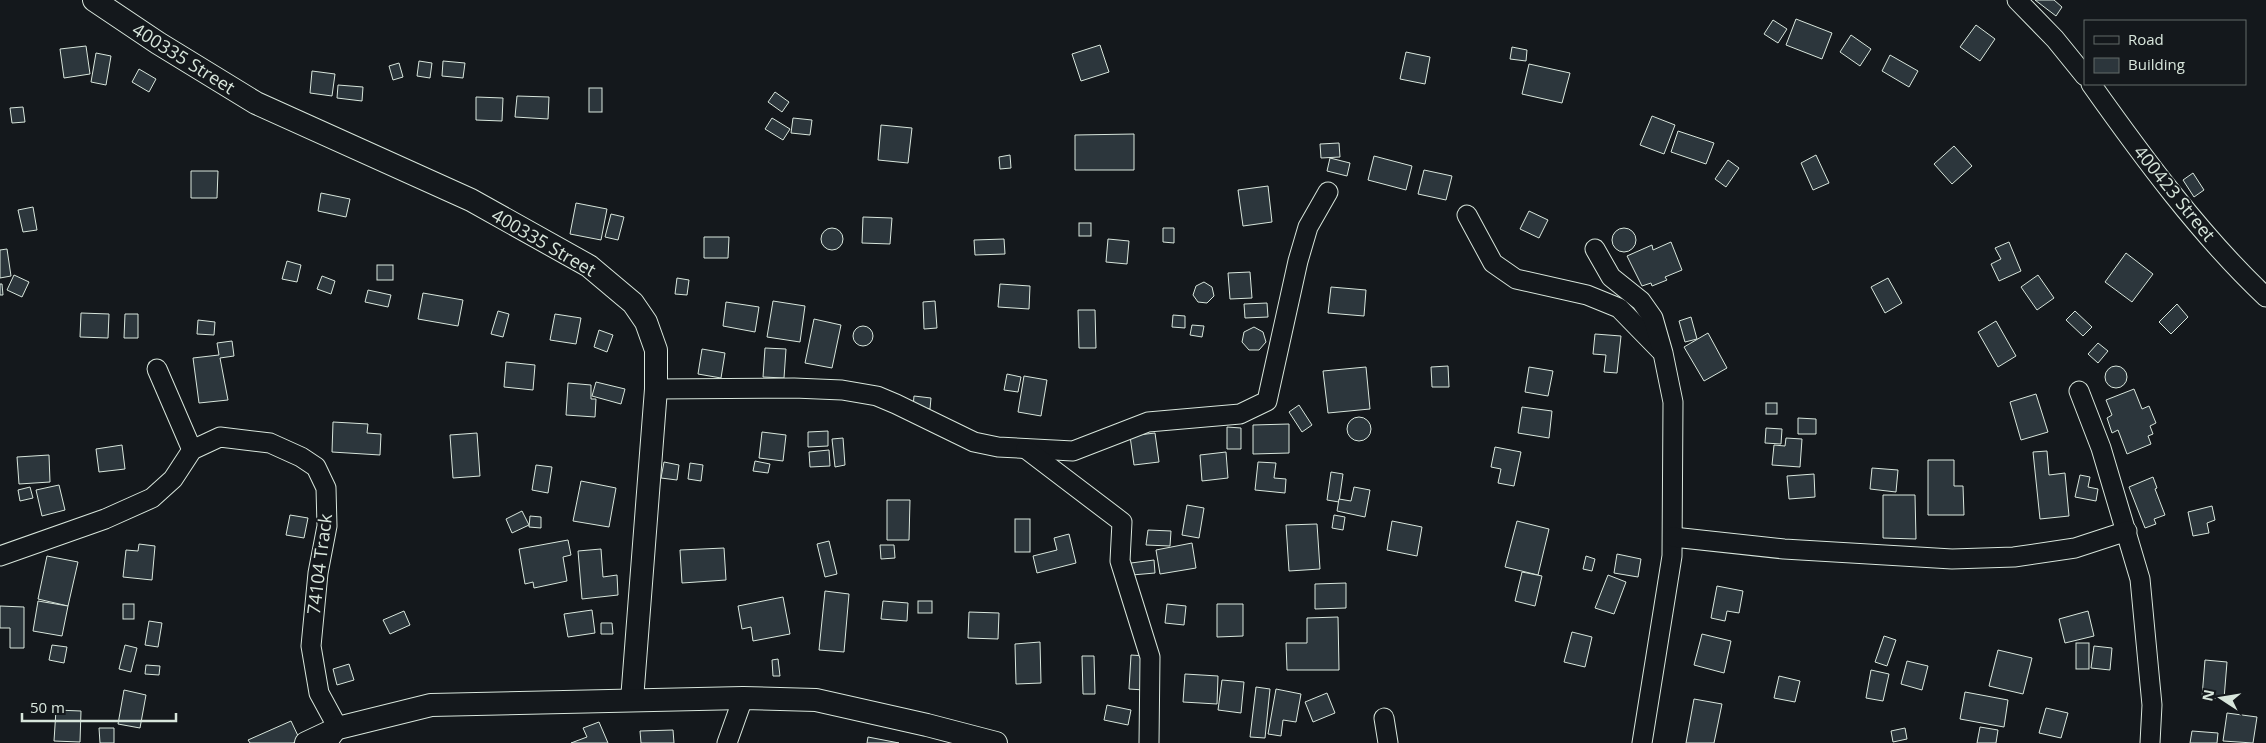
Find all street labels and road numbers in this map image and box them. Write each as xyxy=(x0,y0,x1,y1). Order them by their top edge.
street label: 400335 Street xyxy=(128,17,240,99)
street label: 400423 Street xyxy=(2129,140,2221,246)
street label: 400335 Street xyxy=(487,202,601,282)
street label: 74104 Track xyxy=(301,512,337,616)

